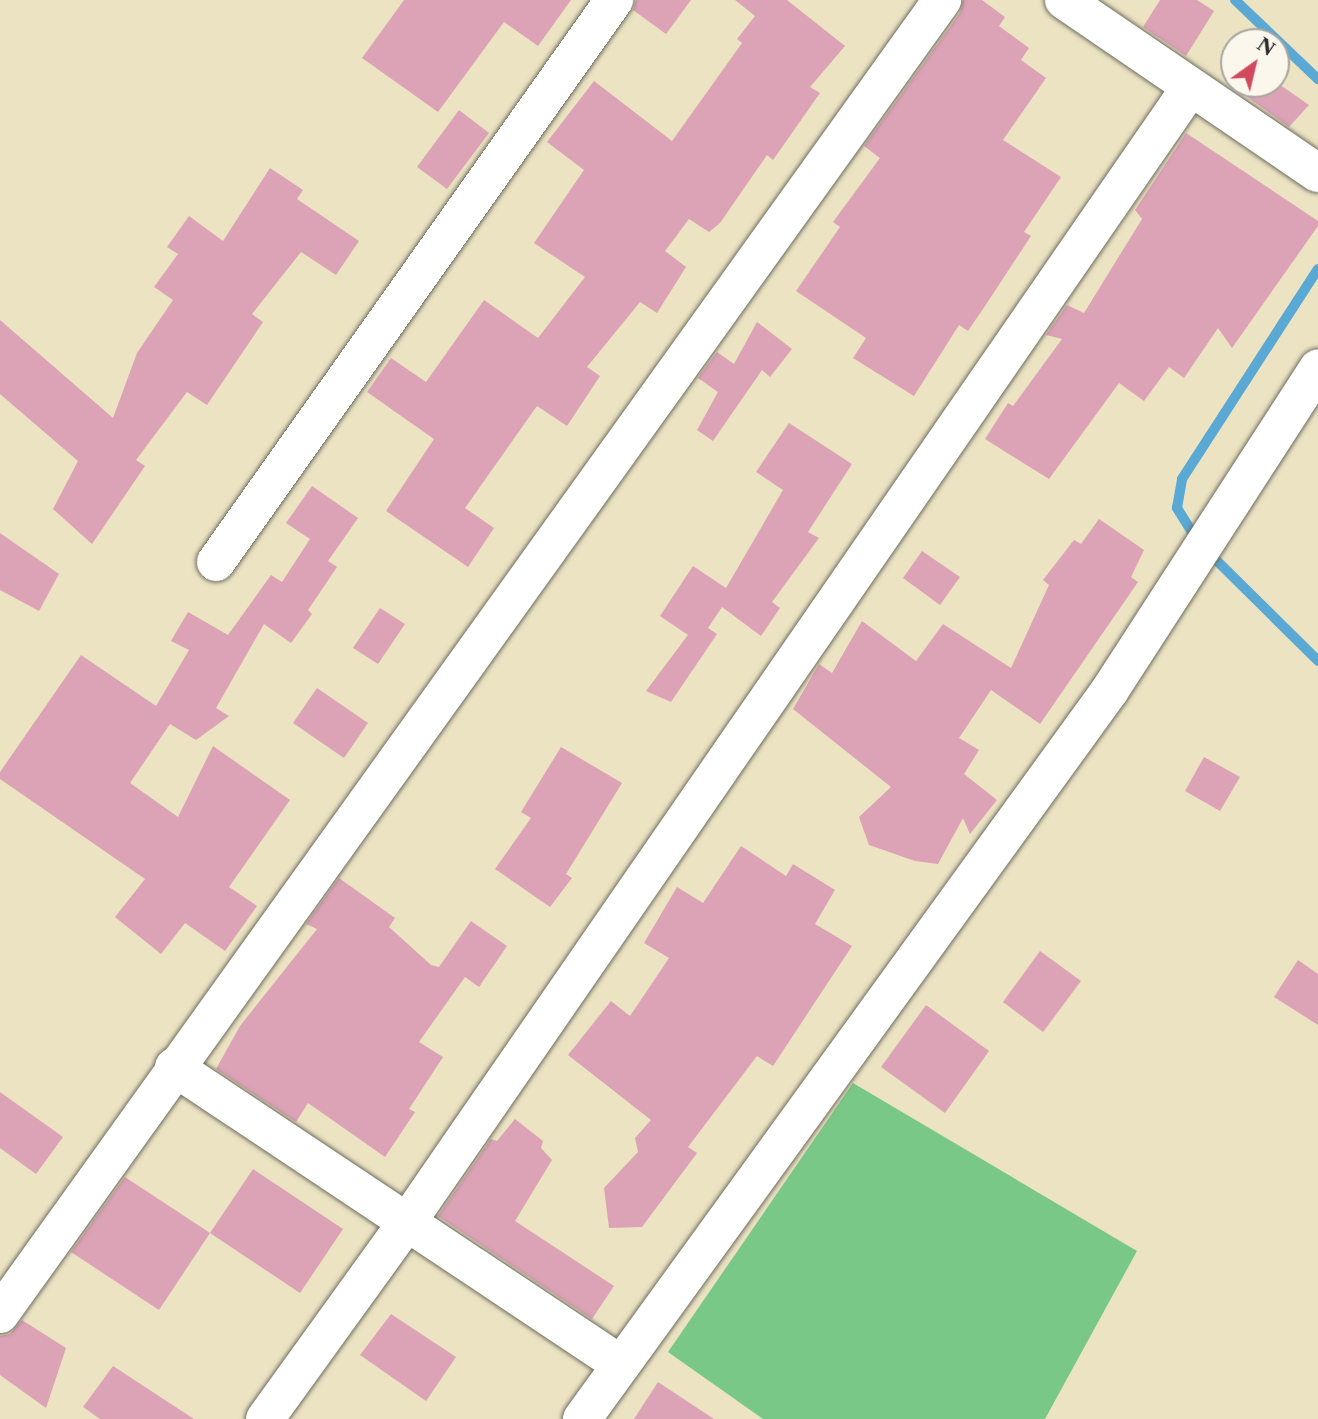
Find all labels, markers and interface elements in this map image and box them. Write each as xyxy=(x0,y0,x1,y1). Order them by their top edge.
north arrow xyxy=(1220,28,1290,98)
text: N xyxy=(1253,33,1279,61)

